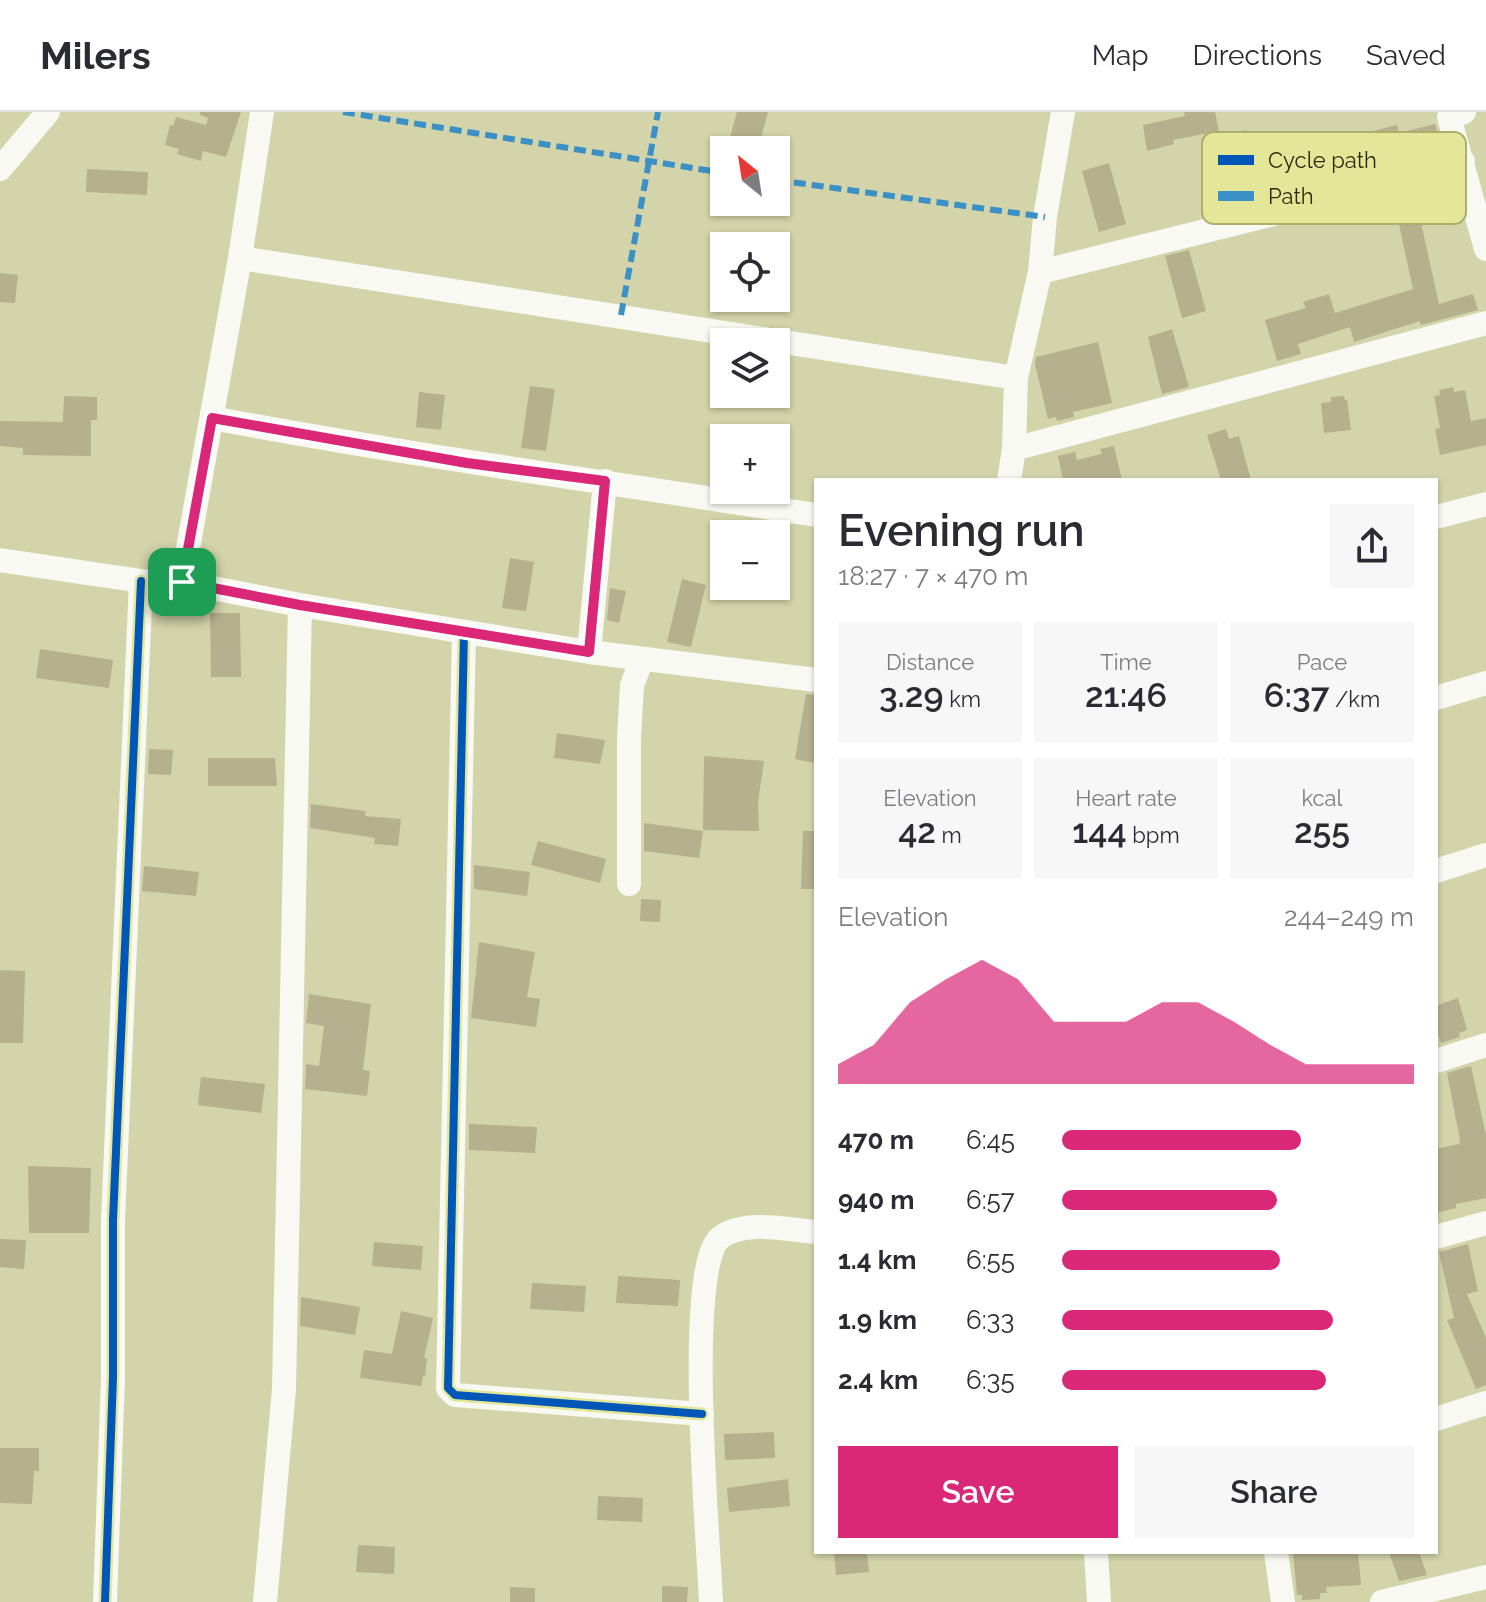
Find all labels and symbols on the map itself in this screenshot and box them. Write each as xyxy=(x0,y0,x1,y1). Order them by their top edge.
legend xyxy=(1202,132,1466,224)
north arrow xyxy=(710,136,790,216)
text: Cycle path xyxy=(1268,147,1377,173)
text: Path xyxy=(1268,183,1314,209)
pin xyxy=(148,548,216,616)

